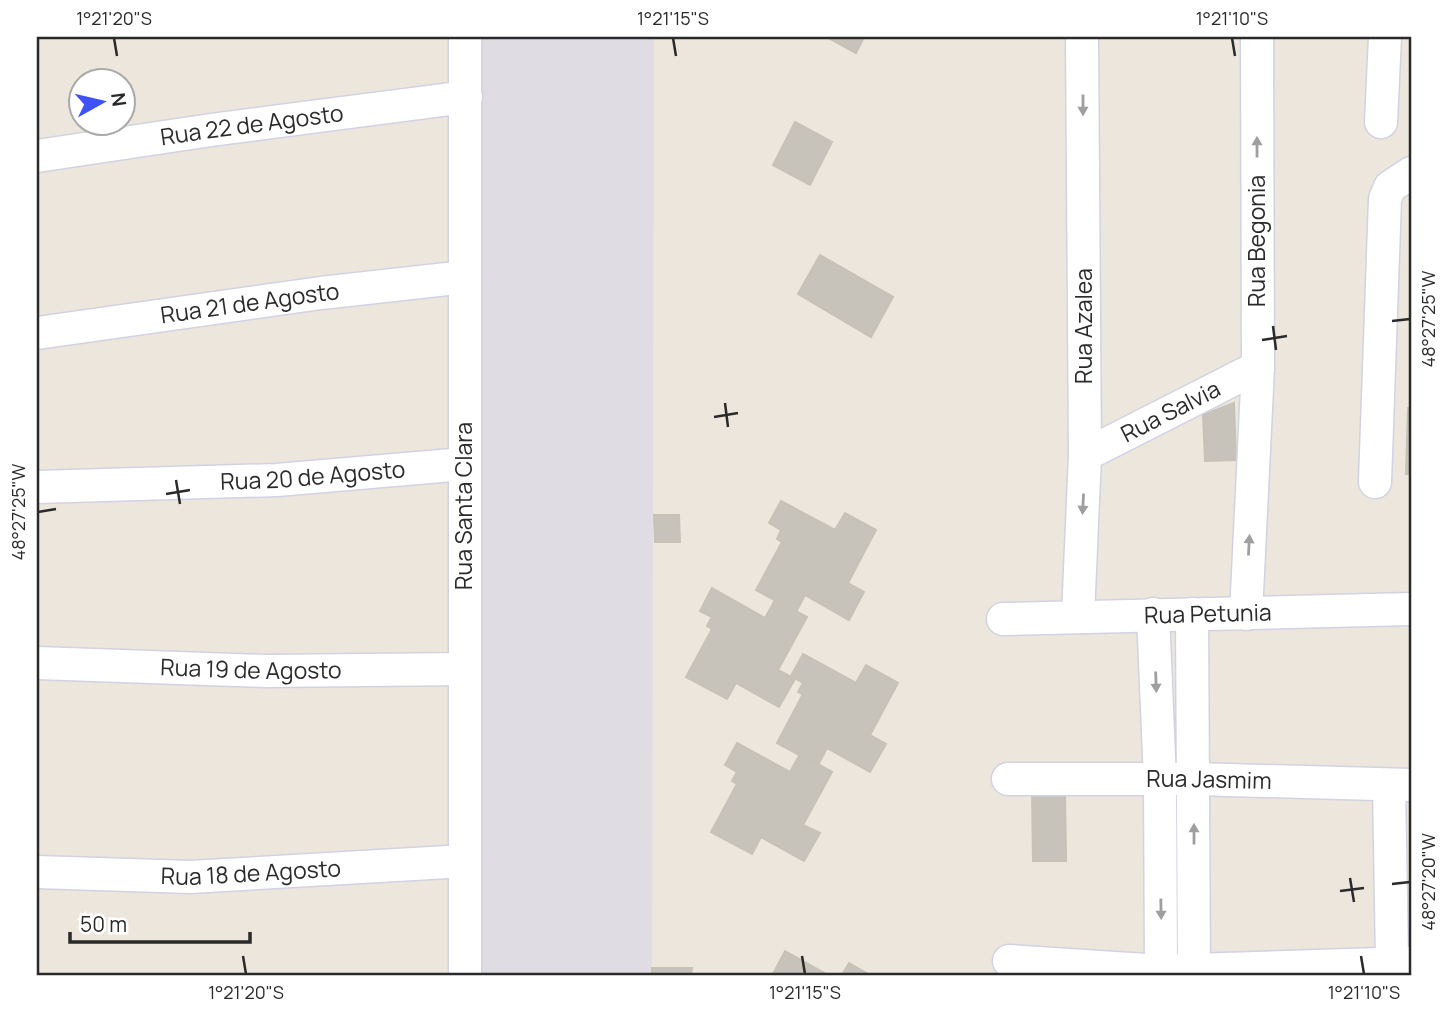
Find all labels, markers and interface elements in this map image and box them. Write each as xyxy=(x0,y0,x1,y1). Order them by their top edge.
text: 1°21'20"S xyxy=(76,6,152,30)
text: 1°21'15"S xyxy=(637,6,709,30)
text: 1°21'10"S xyxy=(1196,6,1268,30)
north arrow xyxy=(66,66,136,136)
text: N xyxy=(105,91,133,108)
one-way arrow xyxy=(1077,94,1089,116)
street label: Rua 22 de Agosto xyxy=(158,96,345,152)
one-way arrow xyxy=(1251,135,1263,157)
street label: Rua Begonia xyxy=(1240,175,1272,307)
street label: Rua Azalea xyxy=(1067,268,1099,384)
text: 48°27'25"W xyxy=(1416,270,1440,367)
street label: Rua 21 de Agosto xyxy=(158,274,341,330)
street label: Rua Salvia xyxy=(1115,372,1225,449)
street label: Rua Santa Clara xyxy=(447,422,479,590)
street label: Rua 20 de Agosto xyxy=(220,452,406,497)
text: 48°27'25"W xyxy=(6,463,30,560)
one-way arrow xyxy=(1077,493,1088,515)
one-way arrow xyxy=(1244,534,1255,556)
street label: Rua Petunia xyxy=(1144,595,1272,631)
street label: Rua 19 de Agosto xyxy=(160,650,342,686)
one-way arrow xyxy=(1150,671,1161,693)
street label: Rua Jasmim xyxy=(1146,762,1272,796)
one-way arrow xyxy=(1188,822,1200,844)
text: 48°27'20"W xyxy=(1416,833,1440,931)
street label: Rua 18 de Agosto xyxy=(160,851,342,892)
one-way arrow xyxy=(1155,899,1167,921)
scale bar xyxy=(70,900,250,944)
text: 50 m xyxy=(80,910,127,938)
text: 1°21'20"S xyxy=(208,980,284,1004)
text: 1°21'15"S xyxy=(769,980,841,1004)
text: 1°21'10"S xyxy=(1328,980,1400,1004)

